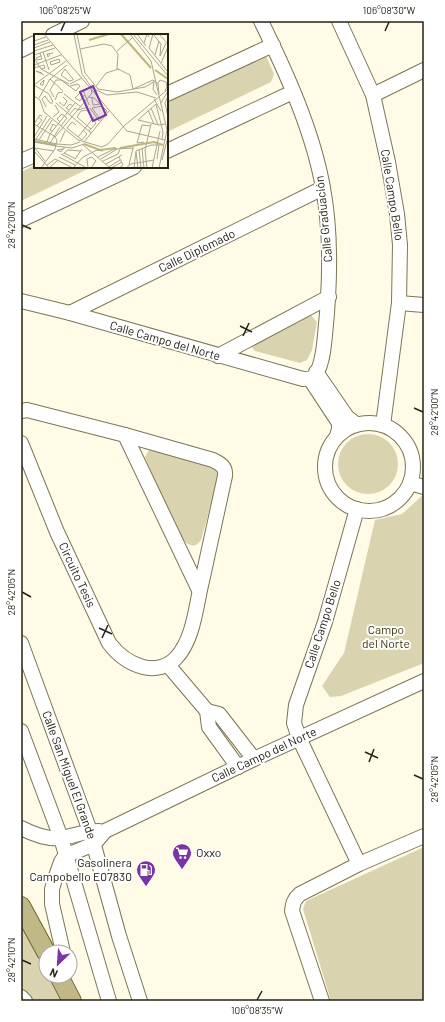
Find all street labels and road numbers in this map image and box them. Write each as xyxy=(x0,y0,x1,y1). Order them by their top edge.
street label: Calle Campo Bello xyxy=(379,148,407,242)
street label: Calle Graduación xyxy=(312,175,335,263)
street label: Calle Diplomado xyxy=(156,226,237,275)
street label: Calle Campo del Norte xyxy=(108,318,222,363)
street label: Circuito Tesis xyxy=(57,540,99,610)
street label: Calle Campo Bello xyxy=(301,578,343,670)
street label: Calle San Miguel El Grande xyxy=(40,709,100,841)
street label: Calle Campo del Norte xyxy=(209,724,318,785)

